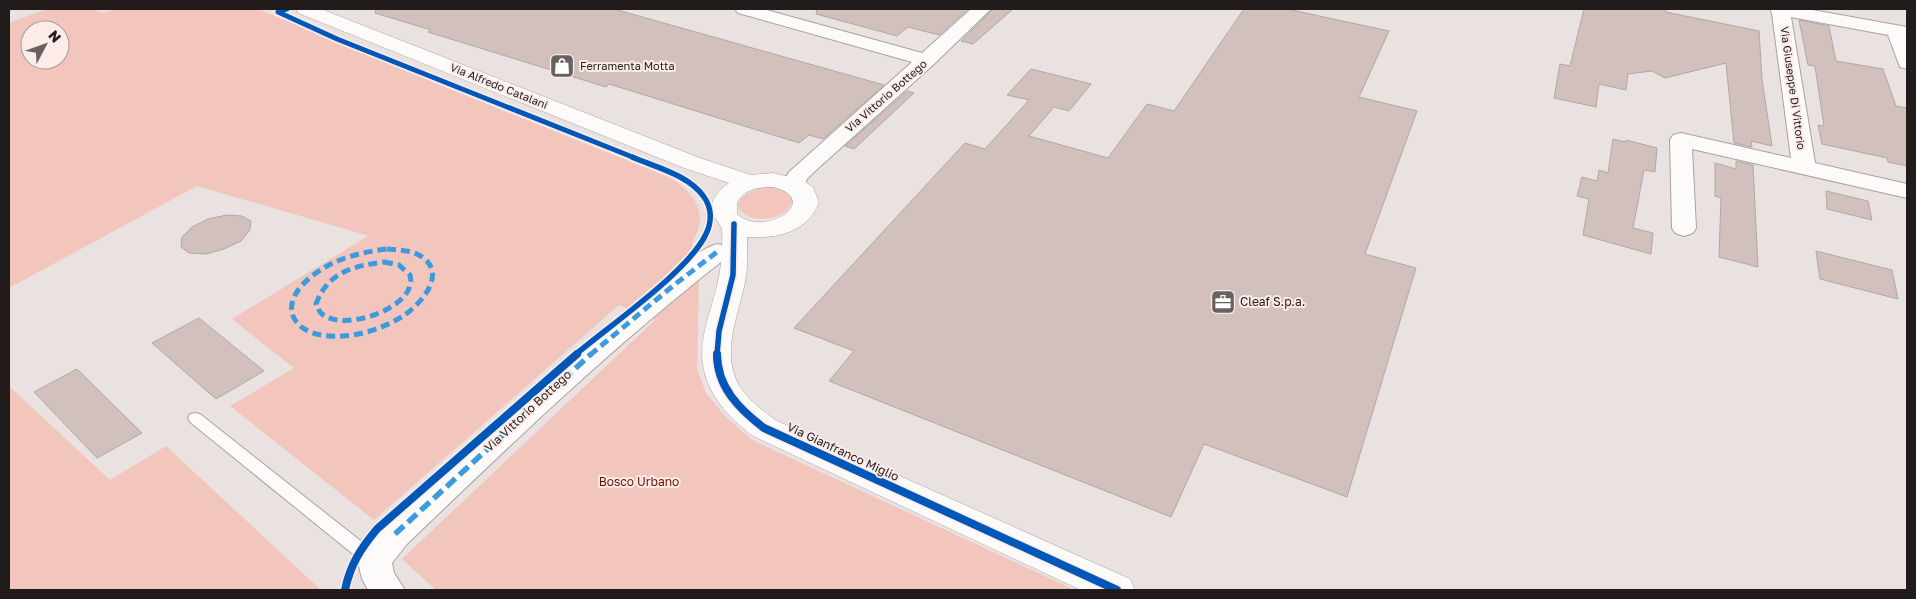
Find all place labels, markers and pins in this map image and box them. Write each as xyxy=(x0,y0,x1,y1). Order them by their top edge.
shop icon: Ferramenta Motta xyxy=(549,53,575,79)
place label: Ferramenta Motta xyxy=(580,59,675,72)
office icon: Cleaf S.p.a. xyxy=(1210,289,1236,315)
place label: Cleaf S.p.a. xyxy=(1240,294,1305,309)

